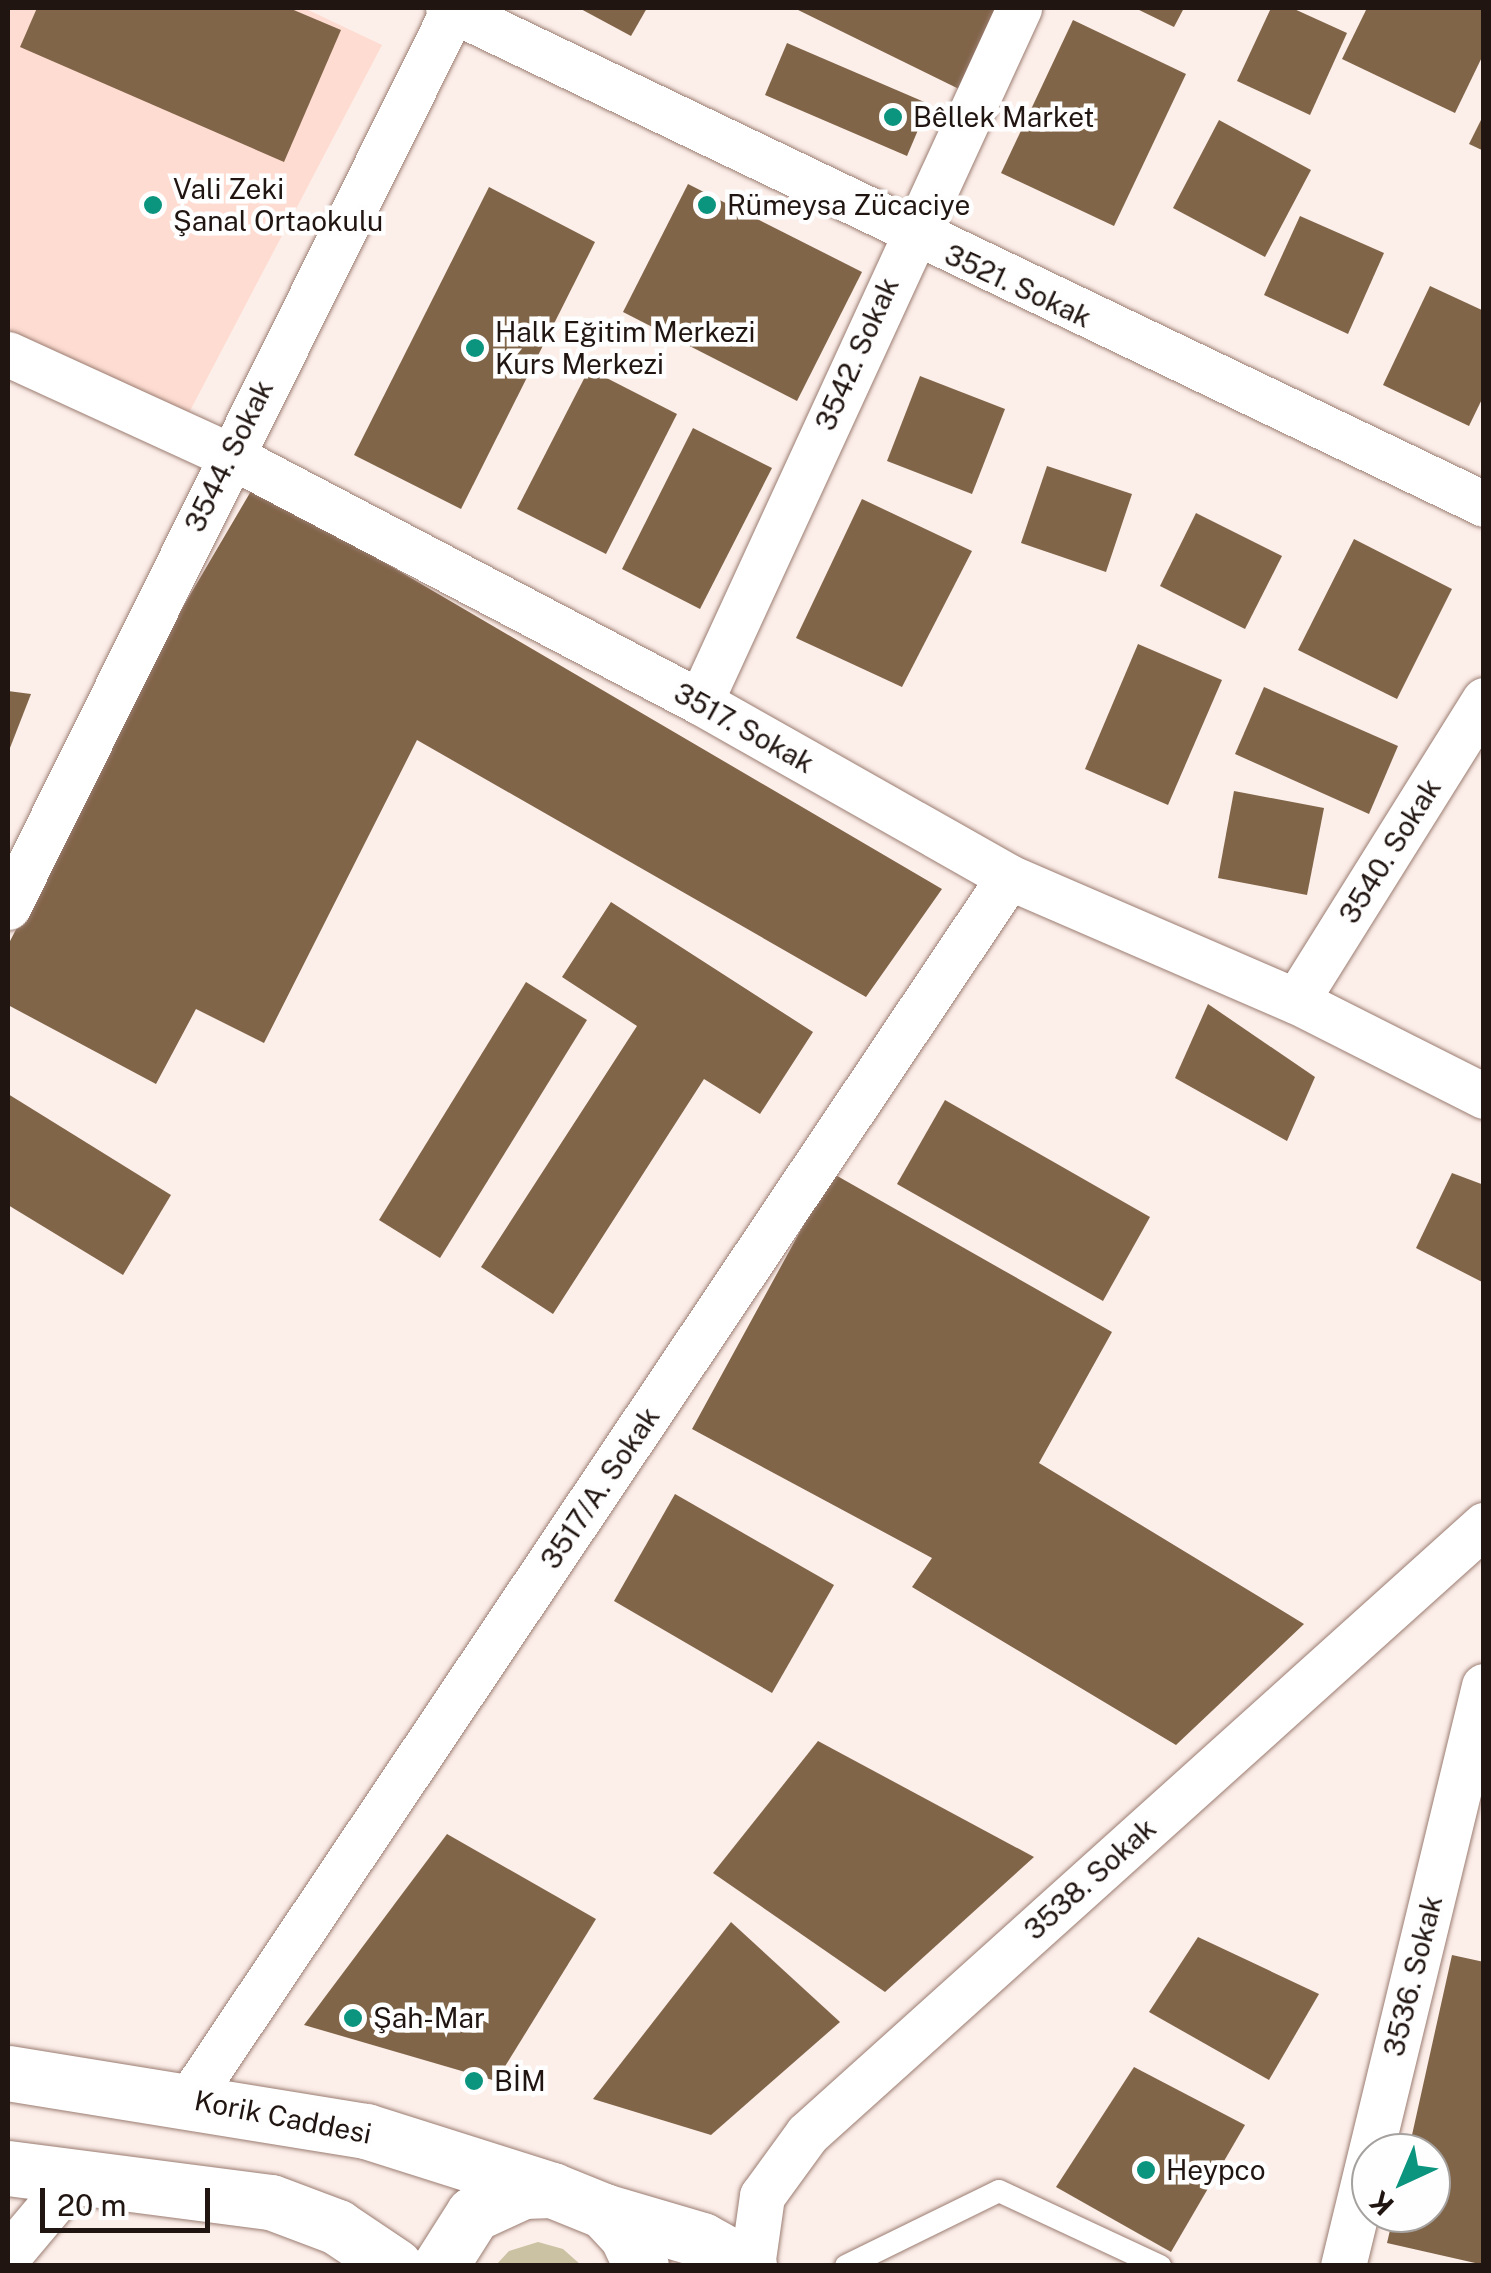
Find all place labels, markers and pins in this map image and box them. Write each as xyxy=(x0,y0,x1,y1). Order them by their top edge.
place label: Bêllek Market xyxy=(913,100,1094,134)
marker: Bêllek Market xyxy=(882,106,904,128)
place label: Vali Zeki Şanal Ortaokulu xyxy=(173,172,383,238)
place label: Rümeysa Zücaciye xyxy=(727,188,970,222)
marker: Vali Zeki Şanal Ortaokulu xyxy=(142,194,164,216)
marker: Rümeysa Zücaciye xyxy=(696,194,718,216)
place label: Halk Eğitim Merkezi Kurs Merkezi xyxy=(495,315,755,381)
marker: Halk Eğitim Merkezi Kurs Merkezi xyxy=(464,337,486,359)
place label: Şah-Mar xyxy=(373,2001,485,2035)
marker: Şah-Mar xyxy=(342,2007,364,2029)
place label: BİM xyxy=(494,2064,546,2098)
marker: BİM xyxy=(463,2070,485,2092)
place label: Heypco xyxy=(1166,2153,1266,2187)
marker: Heypco xyxy=(1135,2159,1157,2181)

